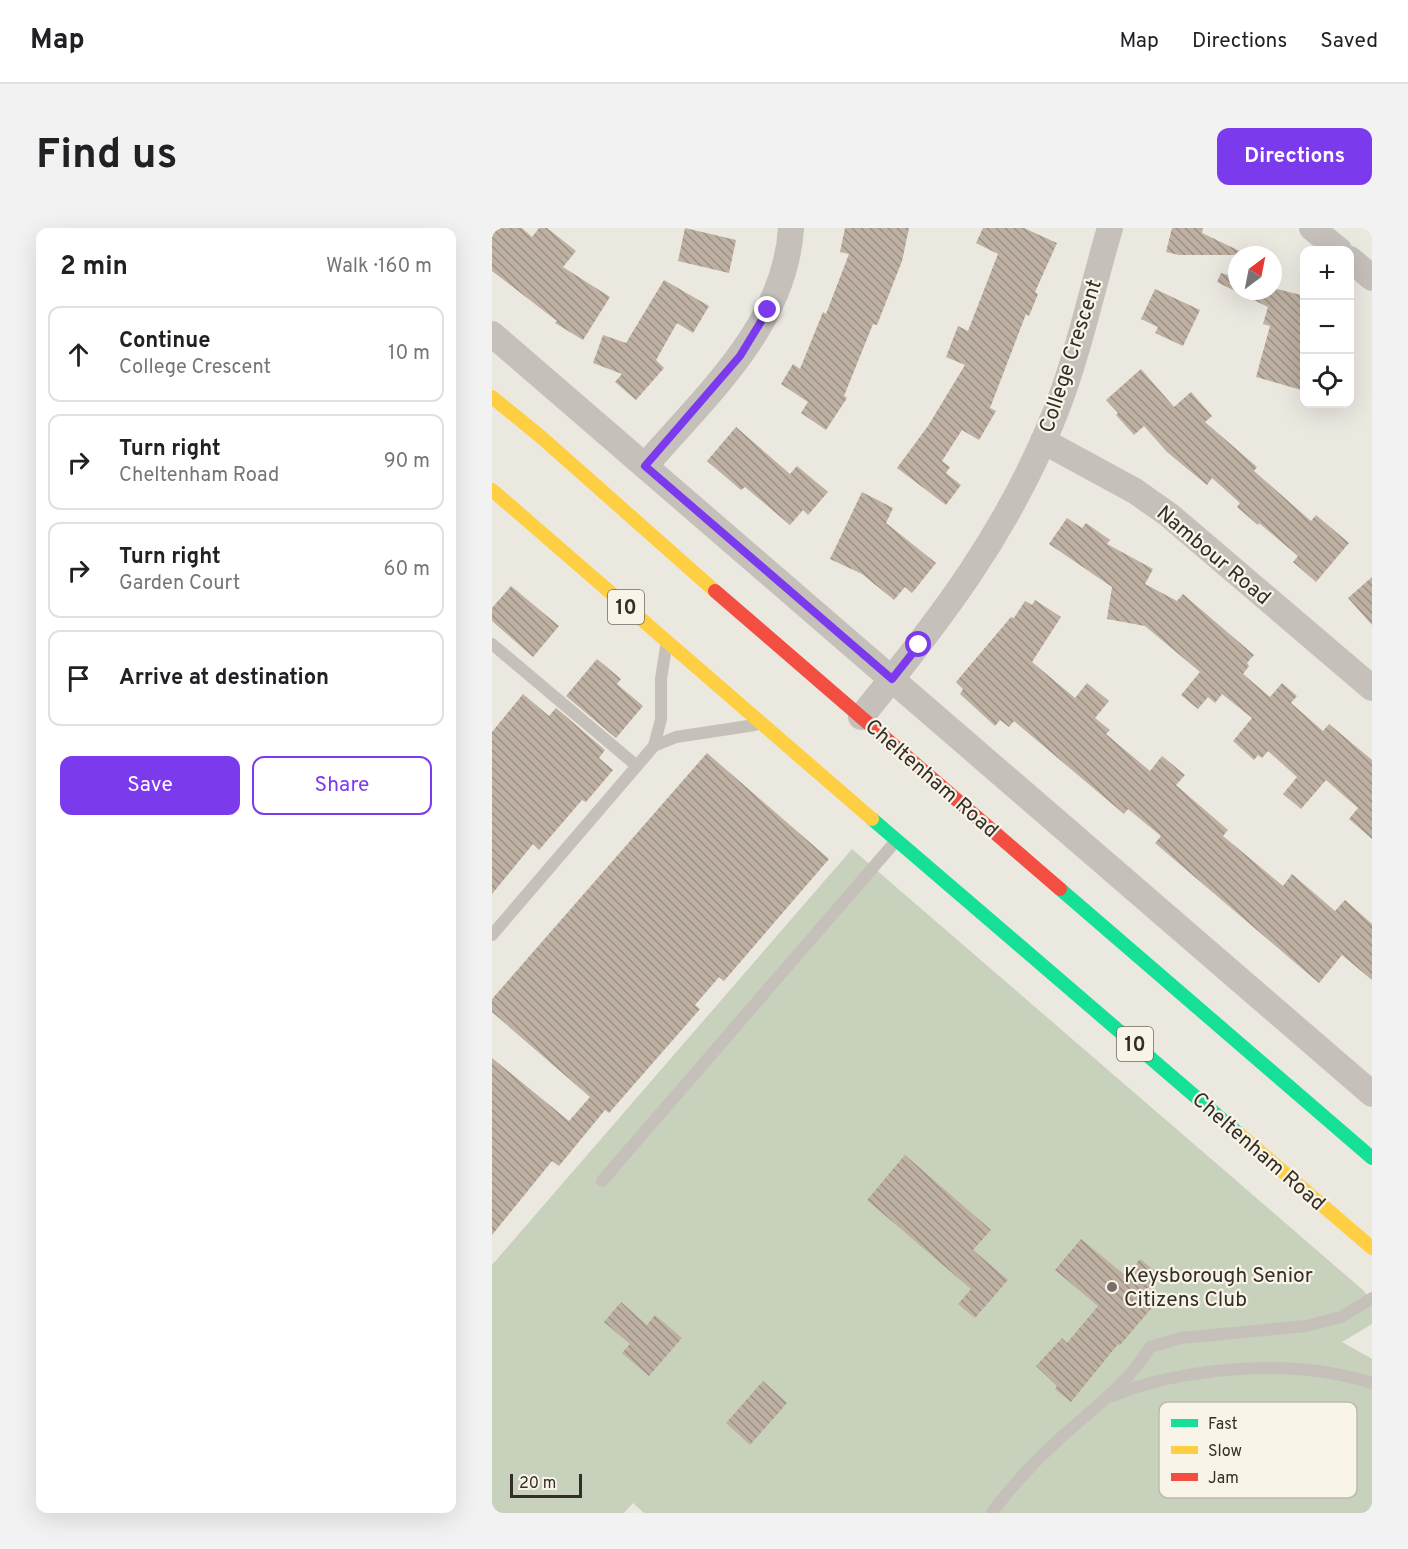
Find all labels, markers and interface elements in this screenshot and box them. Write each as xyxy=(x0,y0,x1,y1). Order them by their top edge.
text: Map xyxy=(30,23,85,59)
text: Map xyxy=(1119,28,1159,55)
text: Directions xyxy=(1192,28,1287,55)
text: Saved xyxy=(1320,28,1378,55)
button: Directions xyxy=(1217,128,1372,185)
text: Find us xyxy=(36,130,177,183)
north arrow xyxy=(1228,246,1282,300)
map controls xyxy=(1300,246,1354,408)
button: + xyxy=(1300,246,1354,300)
text: 2 min xyxy=(60,251,128,284)
text: Walk · 160 m xyxy=(326,254,432,280)
street label: College Crescent xyxy=(1034,276,1109,437)
route end xyxy=(754,296,780,322)
button: − xyxy=(1300,300,1354,354)
text: Continue xyxy=(119,328,210,355)
icon: ahead xyxy=(62,338,95,371)
text: 10 m xyxy=(388,341,430,367)
button: locate xyxy=(1300,354,1354,408)
text: College Crescent xyxy=(119,355,271,381)
text: Turn right xyxy=(119,436,221,463)
icon: right xyxy=(62,446,95,479)
text: 90 m xyxy=(384,449,430,475)
text: Cheltenham Road xyxy=(119,463,279,489)
street label: Nambour Road xyxy=(1150,501,1276,612)
text: Turn right xyxy=(119,544,221,571)
icon: right xyxy=(62,554,95,587)
text: 60 m xyxy=(384,557,430,583)
text: Garden Court xyxy=(119,571,240,597)
road number: 10 xyxy=(608,590,644,624)
route start xyxy=(905,631,931,657)
icon: arrive xyxy=(62,662,95,695)
text: Arrive at destination xyxy=(119,665,329,692)
street label: Cheltenham Road xyxy=(859,714,1003,844)
button: Save xyxy=(60,756,240,815)
button: Share xyxy=(252,756,432,815)
road number: 10 xyxy=(1117,1027,1153,1061)
street label: Cheltenham Road xyxy=(1186,1087,1330,1217)
place label: Keysborough Senior Citizens Club xyxy=(1124,1263,1313,1314)
marker: Keysborough Senior Citizens Club xyxy=(1105,1280,1119,1294)
legend xyxy=(1159,1402,1357,1498)
text: Fast xyxy=(1208,1415,1238,1435)
text: Slow xyxy=(1208,1442,1242,1462)
text: Jam xyxy=(1208,1469,1239,1489)
scale bar xyxy=(510,1471,582,1498)
text: 20 m xyxy=(519,1474,556,1494)

